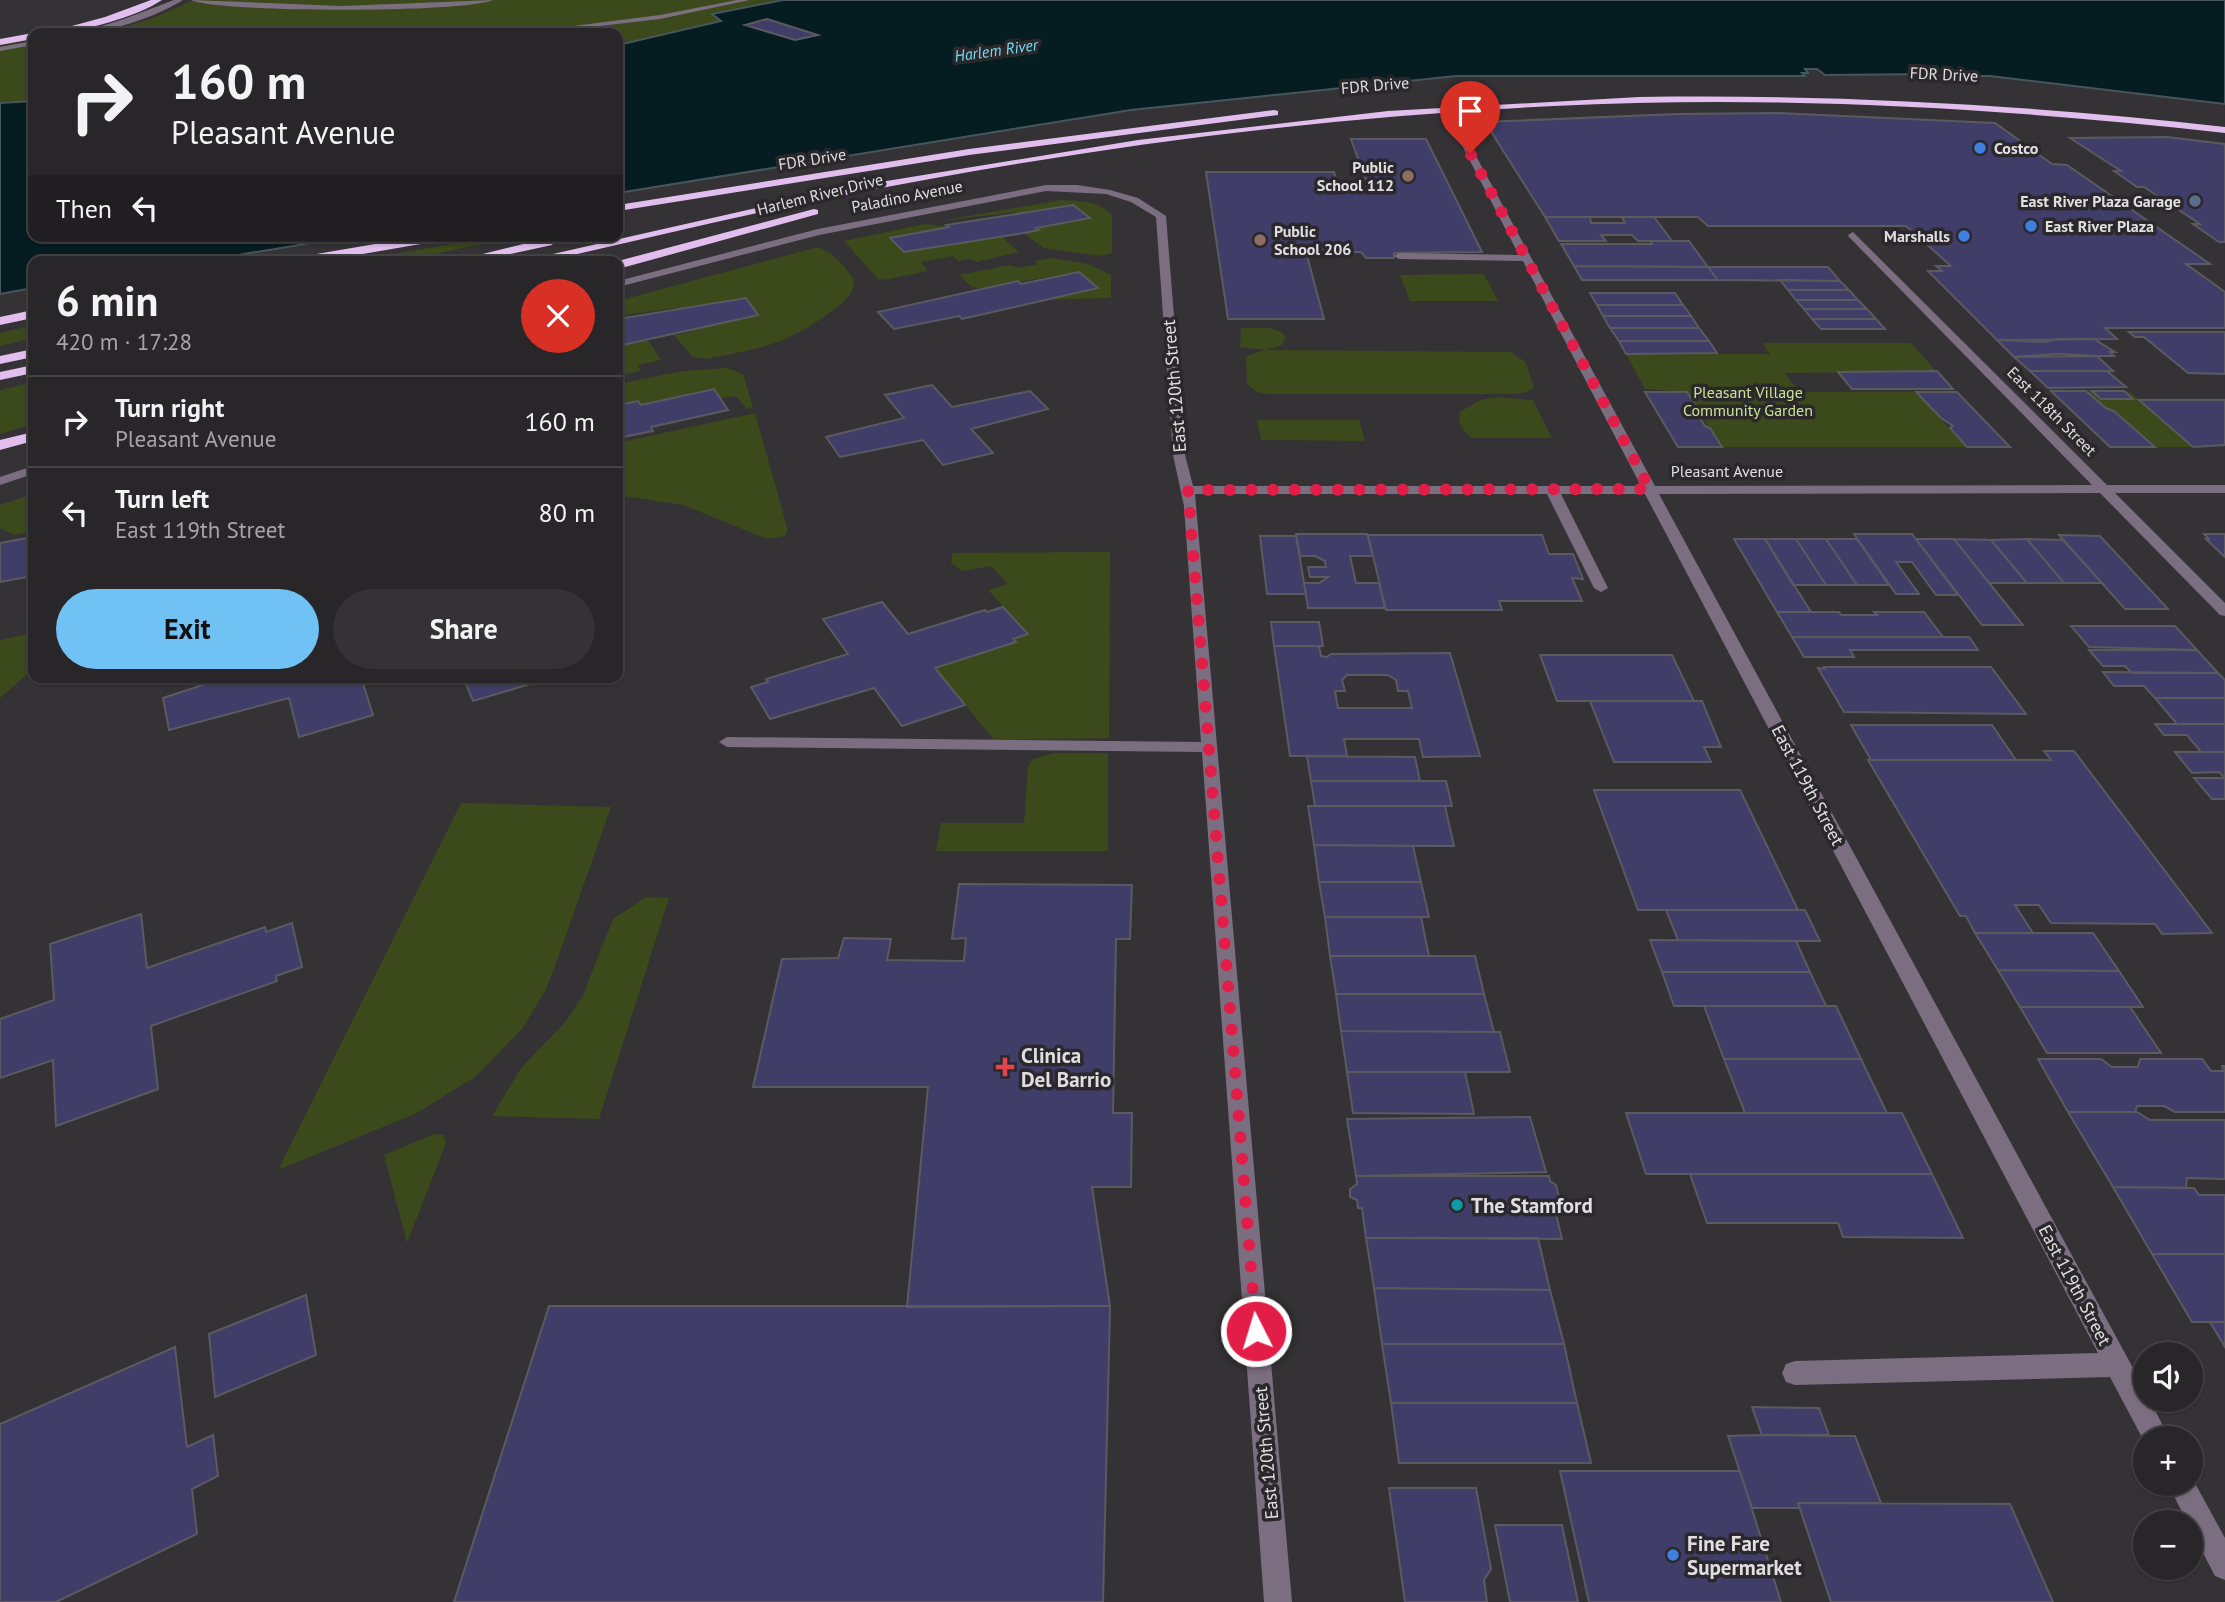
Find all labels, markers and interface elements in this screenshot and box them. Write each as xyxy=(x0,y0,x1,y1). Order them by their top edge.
water label: Harlem River xyxy=(953,34,1041,66)
text: 160 m xyxy=(171,49,306,113)
icon: right xyxy=(56,56,147,147)
street label: FDR Drive xyxy=(1909,62,1979,86)
street label: FDR Drive xyxy=(1340,72,1410,98)
pin xyxy=(1440,81,1500,153)
icon: arrive xyxy=(1451,92,1489,130)
text: Pleasant Avenue xyxy=(171,111,396,153)
place label: Costco xyxy=(1994,138,2039,158)
marker: Costco xyxy=(1972,140,1988,156)
street label: FDR Drive xyxy=(777,144,847,174)
place label: Public School 112 xyxy=(1317,157,1394,195)
marker: Public School 112 xyxy=(1400,168,1416,184)
street label: Harlem River Drive xyxy=(755,169,885,219)
street label: Paladino Avenue xyxy=(850,175,964,217)
icon: left xyxy=(126,189,164,227)
place label: East River Plaza Garage xyxy=(2020,191,2181,211)
text: Then xyxy=(56,192,112,225)
marker: East River Plaza Garage xyxy=(2187,193,2203,209)
place label: East River Plaza xyxy=(2045,216,2154,236)
marker: East River Plaza xyxy=(2023,218,2039,234)
place label: Public School 206 xyxy=(1274,221,1351,259)
place label: Marshalls xyxy=(1884,226,1950,246)
marker: Marshalls xyxy=(1956,228,1972,244)
marker: Public School 206 xyxy=(1252,232,1268,248)
text: 6 min xyxy=(56,273,158,328)
button: close xyxy=(521,279,595,353)
street label: East 120th Street xyxy=(1157,319,1191,453)
text: 420 m · 17:28 xyxy=(56,327,192,356)
street label: East 118th Street xyxy=(2003,362,2101,460)
park label: Pleasant Village Community Garden xyxy=(1683,382,1813,420)
text: Turn right xyxy=(115,391,224,424)
icon: right xyxy=(56,403,94,441)
text: 160 m xyxy=(524,405,595,438)
text: Pleasant Avenue xyxy=(115,424,276,453)
street label: Pleasant Avenue xyxy=(1671,461,1783,481)
text: Turn left xyxy=(115,482,209,515)
icon: left xyxy=(56,494,94,532)
text: 80 m xyxy=(539,496,595,529)
text: East 119th Street xyxy=(115,515,285,544)
button: Exit xyxy=(56,589,319,669)
button: Share xyxy=(333,589,595,669)
street label: East 119th Street xyxy=(1767,721,1849,849)
place label: Clinica Del Barrio xyxy=(1021,1042,1111,1093)
marker: Clinica Del Barrio xyxy=(995,1057,1015,1077)
place label: The Stamford xyxy=(1471,1192,1593,1219)
marker: The Stamford xyxy=(1449,1197,1465,1213)
street label: East 119th Street xyxy=(2034,1221,2116,1349)
position arrow xyxy=(1219,1294,1293,1368)
map controls xyxy=(2133,1342,2203,1580)
button: sound xyxy=(2133,1342,2203,1412)
street label: East 120th Street xyxy=(1249,1386,1283,1520)
button: + xyxy=(2133,1426,2203,1496)
button: − xyxy=(2133,1510,2203,1580)
place label: Fine Fare Supermarket xyxy=(1687,1530,1802,1581)
marker: Fine Fare Supermarket xyxy=(1665,1547,1681,1563)

